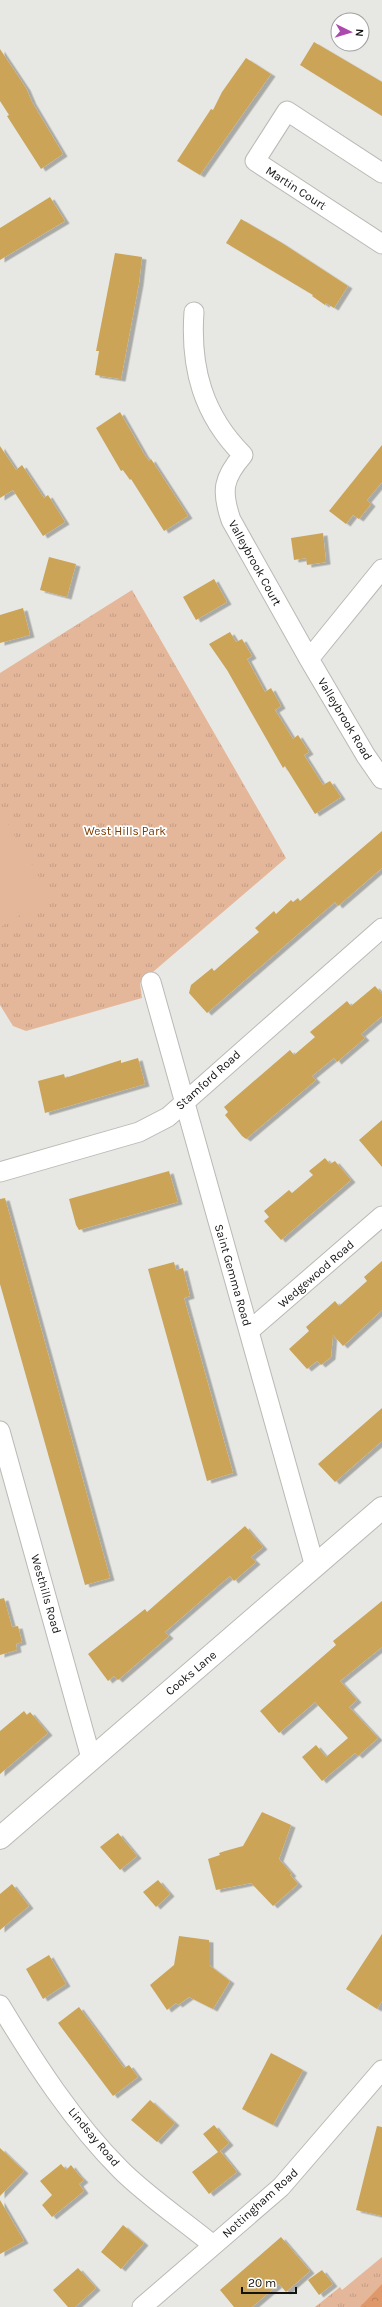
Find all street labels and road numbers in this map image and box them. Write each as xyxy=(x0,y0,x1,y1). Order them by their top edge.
street label: Martin Court xyxy=(263,163,329,213)
street label: Valleybrook Court xyxy=(226,518,285,609)
street label: Valleybrook Road xyxy=(315,675,375,763)
street label: Stamford Road xyxy=(173,1047,243,1113)
street label: Saint Gemma Road xyxy=(212,1222,254,1328)
street label: Wedgewood Road xyxy=(275,1237,357,1311)
street label: Westhills Road xyxy=(28,1553,64,1635)
street label: Cooks Lane xyxy=(163,1648,219,1698)
street label: Lindsay Road xyxy=(65,2105,123,2169)
street label: Nottingham Road xyxy=(219,2165,301,2241)

